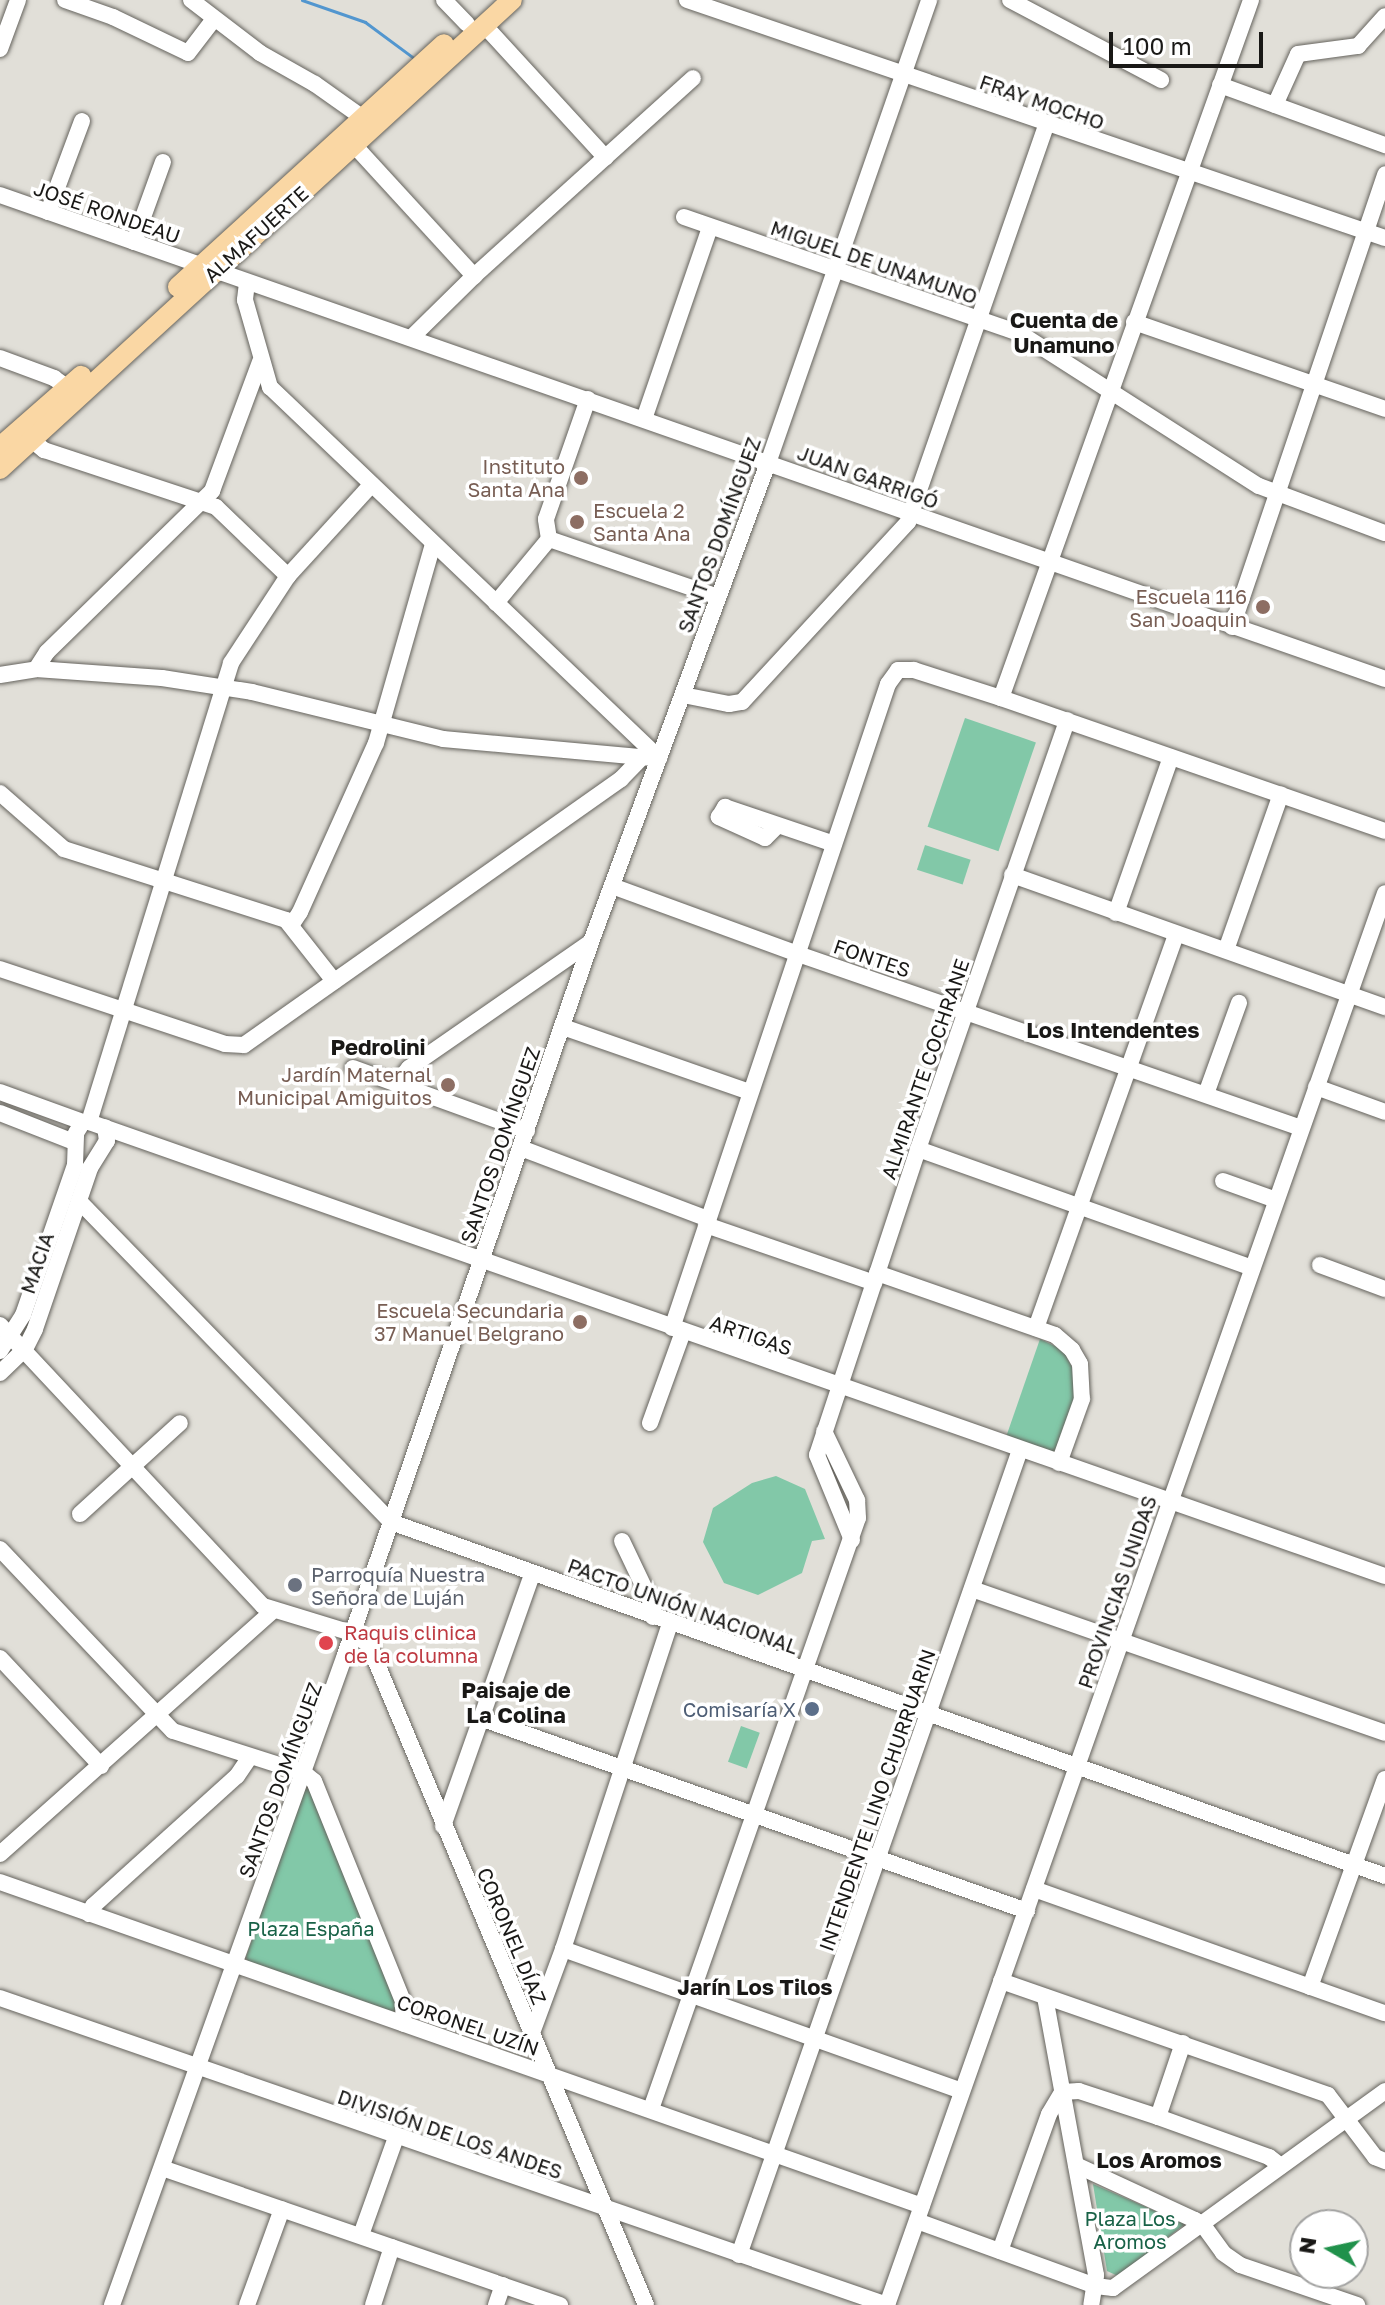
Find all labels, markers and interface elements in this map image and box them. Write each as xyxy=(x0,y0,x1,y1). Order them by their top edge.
scale bar xyxy=(1113,16,1267,66)
text: 100 m xyxy=(1123,31,1192,60)
street label: FRAY MOCHO xyxy=(976,69,1108,135)
street label: JOSÉ RONDEAU xyxy=(31,176,183,248)
street label: ALMAFUERTE xyxy=(199,181,313,287)
street label: MIGUEL DE UNAMUNO xyxy=(768,215,980,309)
district label: Cuenta de Unamuno xyxy=(1010,306,1118,358)
street label: SANTOS DOMÍNGUEZ xyxy=(672,434,766,636)
street label: JUAN GARRIGÓ xyxy=(794,440,942,514)
place label: Instituto Santa Ana xyxy=(468,454,565,501)
marker: Instituto Santa Ana xyxy=(572,469,590,487)
place label: Escuela 2 Santa Ana xyxy=(593,498,690,545)
marker: Escuela 2 Santa Ana xyxy=(568,513,586,531)
place label: Escuela 116 San Joaquin xyxy=(1129,584,1247,631)
marker: Escuela 116 San Joaquin xyxy=(1254,598,1272,616)
street label: FONTES xyxy=(831,934,913,982)
street label: ALMIRANTE COCHRANE xyxy=(876,956,974,1182)
district label: Los Intendentes xyxy=(1026,1017,1200,1043)
district label: Pedrolini xyxy=(330,1034,426,1060)
street label: SANTOS DOMÍNGUEZ xyxy=(455,1044,545,1246)
place label: Jardín Maternal Municipal Amiguitos xyxy=(237,1062,432,1109)
marker: Jardín Maternal Municipal Amiguitos xyxy=(439,1076,457,1094)
street label: MACIA xyxy=(15,1229,59,1297)
place label: Escuela Secundaria 37 Manuel Belgrano xyxy=(374,1298,564,1345)
street label: ARTIGAS xyxy=(707,1310,795,1360)
marker: Escuela Secundaria 37 Manuel Belgrano xyxy=(571,1313,589,1331)
street label: PROVINCIAS UNIDAS xyxy=(1073,1492,1161,1692)
street label: PACTO UNIÓN NACIONAL xyxy=(565,1553,801,1659)
place label: Parroquía Nuestra Señora de Luján xyxy=(311,1562,485,1609)
marker: Parroquía Nuestra Señora de Luján xyxy=(286,1576,304,1594)
place label: Raquis clinica de la columna xyxy=(344,1620,478,1667)
marker: Raquis clinica de la columna xyxy=(315,1632,337,1654)
street label: INTENDENTE LINO CHURRUARIN xyxy=(814,1646,940,1954)
district label: Paisaje de La Colina xyxy=(461,1676,571,1728)
street label: SANTOS DOMÍNGUEZ xyxy=(233,1679,327,1881)
place label: Comisaría X xyxy=(683,1697,796,1721)
marker: Comisaría X xyxy=(803,1700,821,1718)
street label: CORONEL DÍAZ xyxy=(472,1864,552,2008)
park label: Plaza España xyxy=(247,1916,375,1940)
district label: Jarín Los Tilos xyxy=(677,1974,833,2000)
street label: CORONEL UZÍN xyxy=(394,1989,542,2061)
street label: DIVISIÓN DE LOS ANDES xyxy=(335,2084,565,2184)
district label: Los Aromos xyxy=(1096,2147,1222,2173)
park label: Plaza Los Aromos xyxy=(1084,2207,1176,2254)
north arrow xyxy=(1289,2209,1369,2289)
text: N xyxy=(1292,2235,1321,2256)

